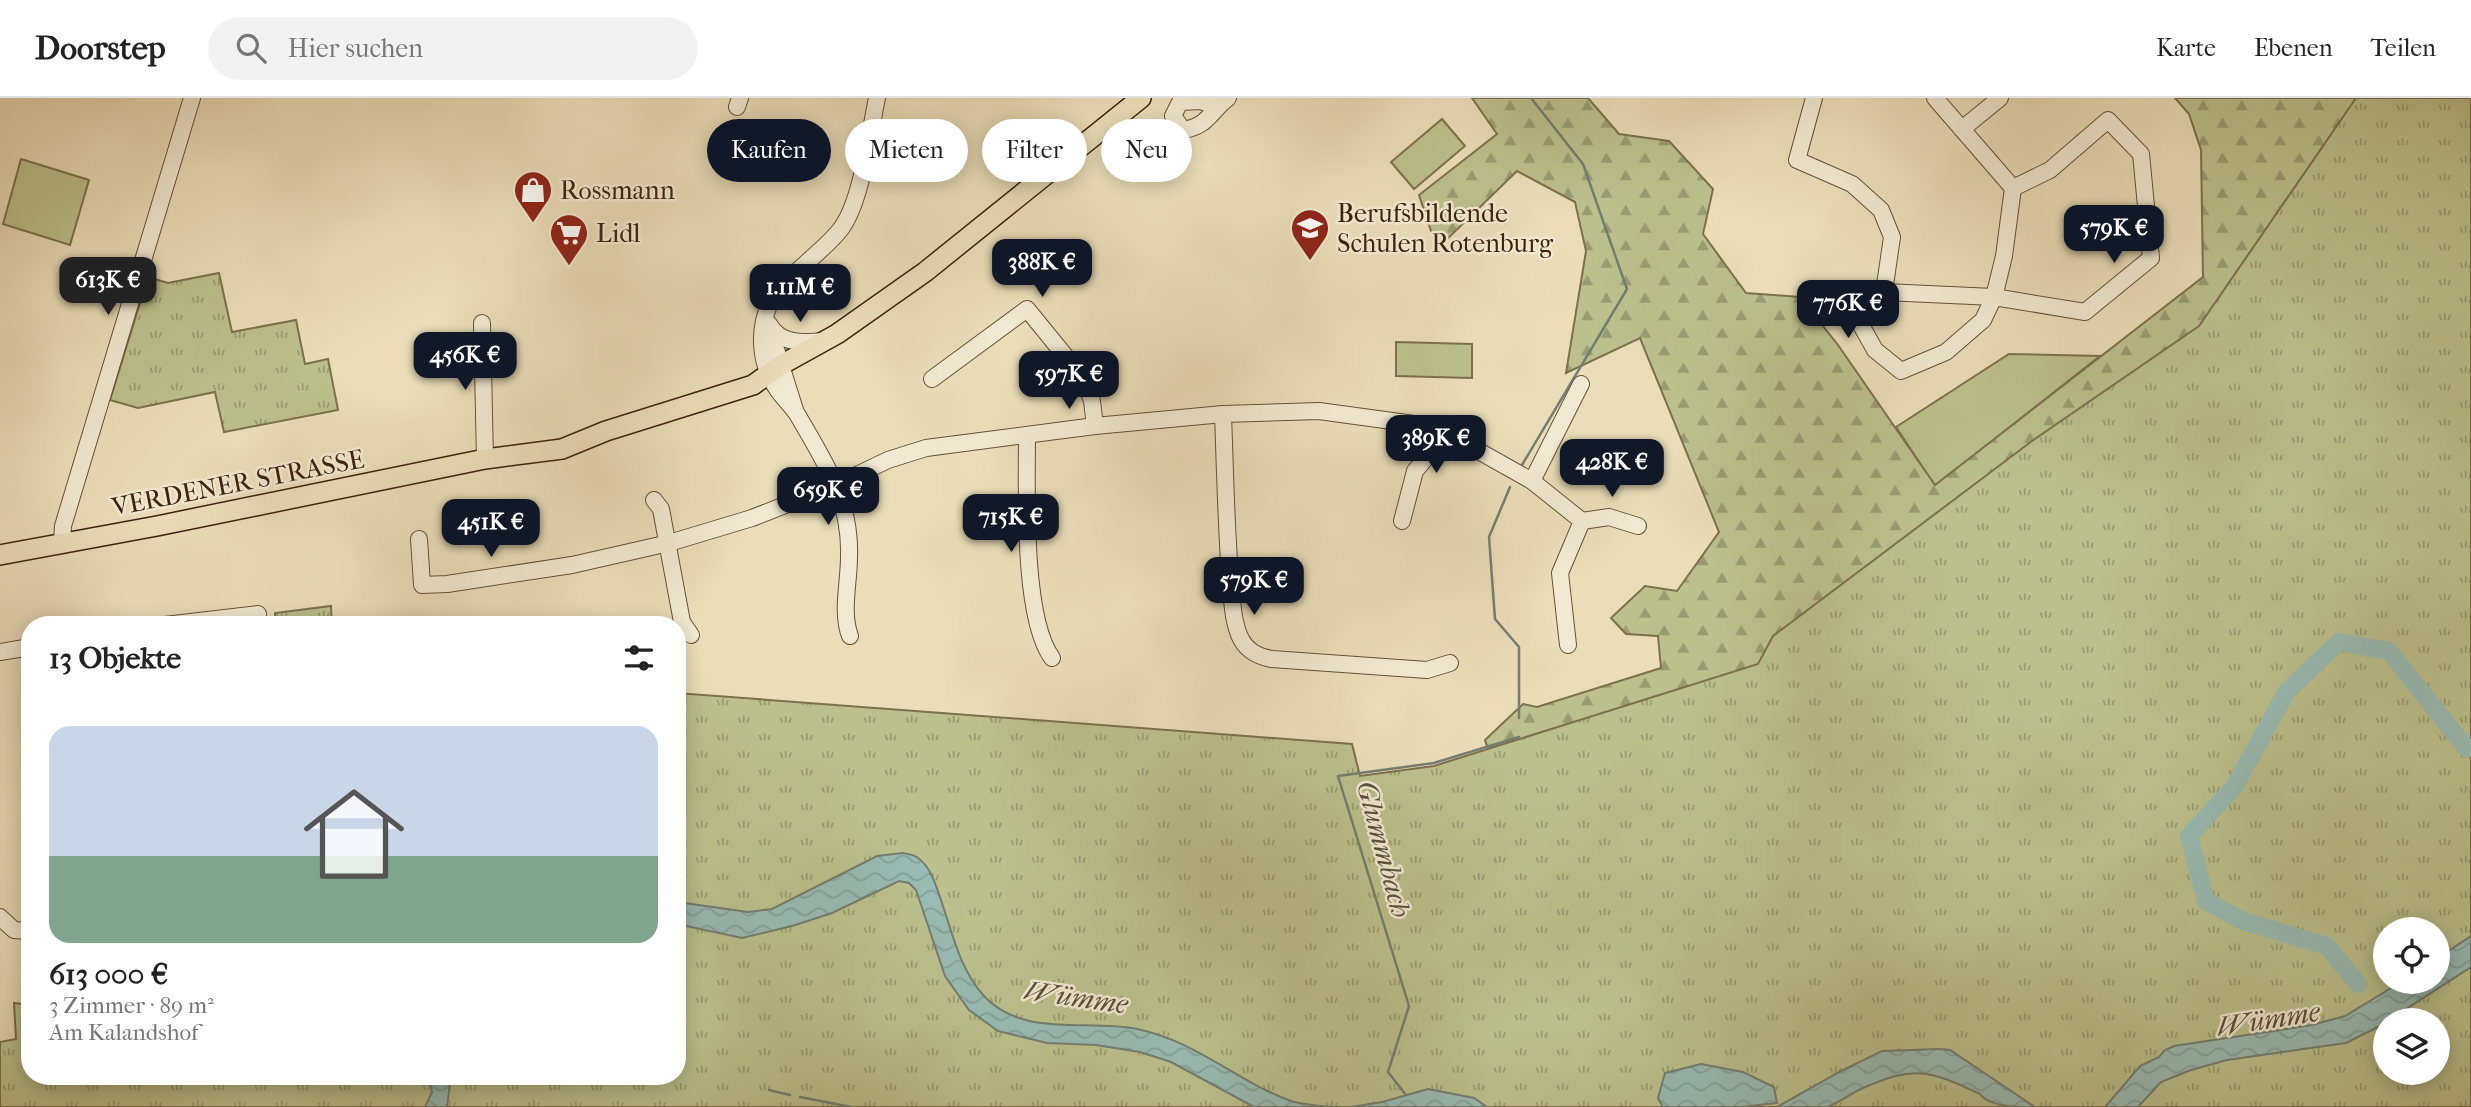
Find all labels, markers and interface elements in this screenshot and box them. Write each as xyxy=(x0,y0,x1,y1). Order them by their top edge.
search box xyxy=(208,17,698,80)
text: Doorstep xyxy=(35,29,166,68)
icon: search xyxy=(232,29,270,67)
text: Hier suchen xyxy=(288,33,423,64)
text: Karte xyxy=(2156,34,2216,62)
text: Ebenen xyxy=(2254,34,2333,62)
text: Teilen xyxy=(2371,34,2436,62)
chip: Kaufen xyxy=(707,119,831,182)
chip: Mieten xyxy=(845,119,968,182)
chip: Filter xyxy=(982,119,1087,182)
chip: Neu xyxy=(1101,119,1192,182)
shop icon: Rossmann xyxy=(512,169,554,224)
place label: Rossmann xyxy=(560,175,675,206)
place label: Berufsbildende Schulen Rotenburg xyxy=(1337,198,1554,259)
pin: 579K € xyxy=(2057,206,2171,265)
school or university icon: Berufsbildende Schulen Rotenburg xyxy=(1289,207,1331,262)
supermarket icon: Lidl xyxy=(548,212,590,267)
text: 579K € xyxy=(2080,214,2148,241)
place label: Lidl xyxy=(596,218,641,249)
pin: 388K € xyxy=(985,240,1099,299)
text: 388K € xyxy=(1008,248,1076,275)
pin: 613K € xyxy=(51,258,165,317)
pin: 1.11M € xyxy=(735,264,865,324)
text: 613K € xyxy=(75,266,141,293)
text: 1.11M € xyxy=(766,273,834,300)
pin: 776K € xyxy=(1791,280,1905,340)
text: 776K € xyxy=(1813,289,1883,316)
pin: 456K € xyxy=(408,332,522,392)
text: 456K € xyxy=(430,341,500,368)
pin: 597K € xyxy=(1012,352,1126,411)
text: 597K € xyxy=(1035,360,1103,387)
pin: 389K € xyxy=(1379,416,1493,475)
text: 389K € xyxy=(1402,424,1470,451)
pin: 428K € xyxy=(1555,440,1669,499)
street label: VERDENER STRASSE xyxy=(108,443,367,523)
text: 428K € xyxy=(1576,448,1648,475)
pin: 659K € xyxy=(771,468,885,527)
text: 659K € xyxy=(793,476,863,503)
pin: 715K € xyxy=(954,494,1068,554)
pin: 451K € xyxy=(434,500,548,559)
text: 715K € xyxy=(979,503,1043,530)
text: 451K € xyxy=(458,508,524,535)
pin: 579K € xyxy=(1197,558,1311,617)
text: 579K € xyxy=(1220,566,1288,593)
icon: filters xyxy=(620,639,658,677)
text: 13 Objekte xyxy=(49,641,181,676)
icon: home xyxy=(291,771,417,897)
water label: Glummbach xyxy=(1350,777,1418,921)
map controls xyxy=(2373,917,2450,1085)
button: locate xyxy=(2373,917,2450,994)
text: 613 000 € xyxy=(49,957,168,992)
water label: Wümme xyxy=(1022,973,1131,1021)
text: 3 Zimmer · 89 m² xyxy=(49,992,214,1019)
water label: Wümme xyxy=(2214,994,2323,1043)
button: layers xyxy=(2373,1008,2450,1085)
text: Am Kalandshof xyxy=(49,1019,199,1046)

